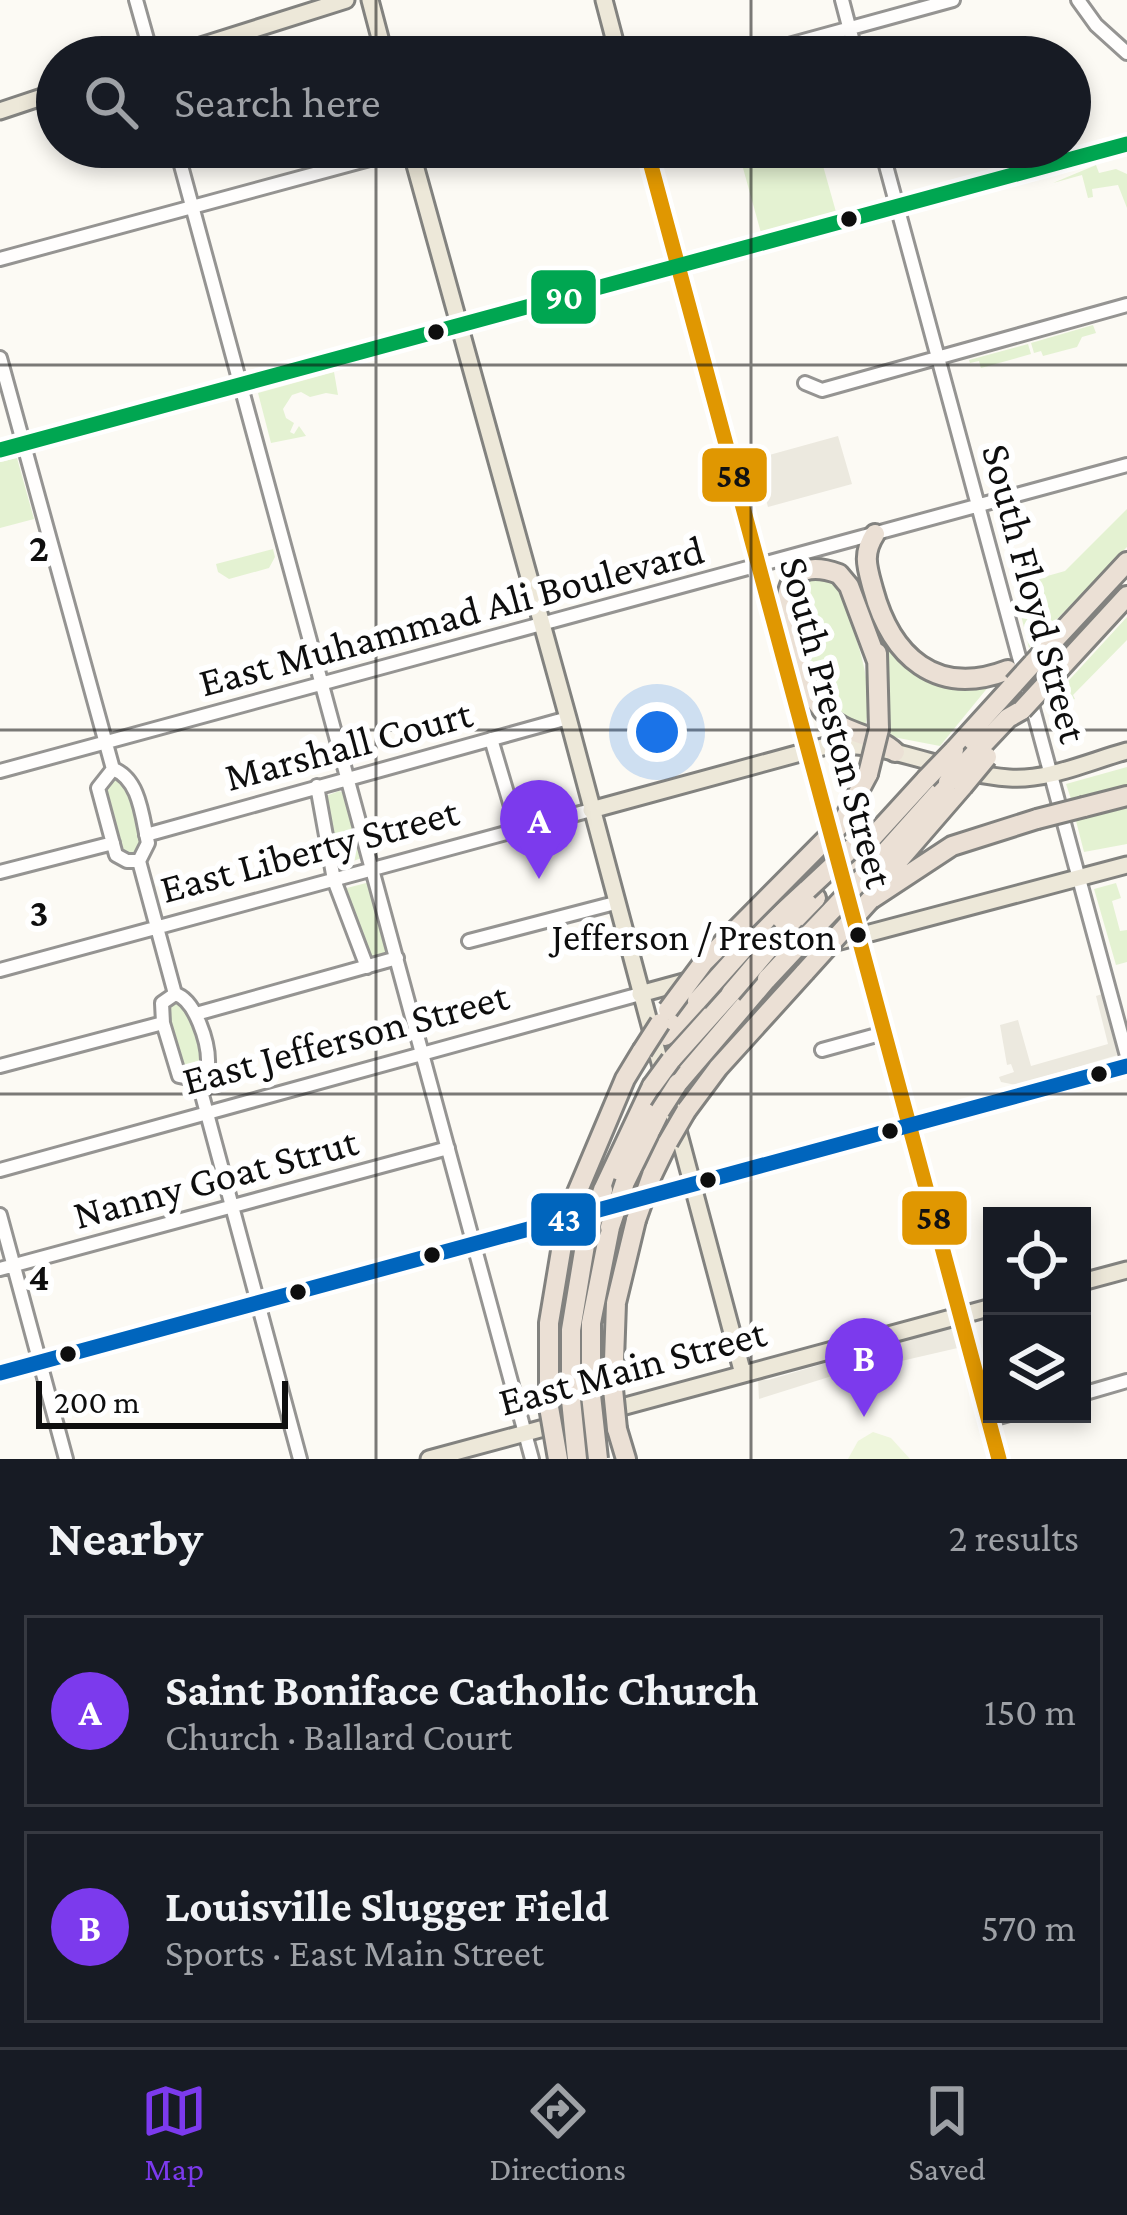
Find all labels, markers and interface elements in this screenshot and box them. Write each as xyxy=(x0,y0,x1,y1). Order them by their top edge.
search box xyxy=(36,36,1091,168)
icon: search xyxy=(78,69,144,135)
text: Search here xyxy=(174,77,381,127)
unlabelled marker xyxy=(838,208,860,230)
line badge: 90 xyxy=(529,268,598,326)
text: 90 xyxy=(545,279,583,316)
unlabelled marker xyxy=(425,321,447,343)
street label: South Floyd Street xyxy=(973,439,1098,749)
line badge: 58 xyxy=(700,446,769,504)
text: 58 xyxy=(716,457,752,494)
street label: East Muhammad Ali Boulevard xyxy=(194,525,709,706)
text: 2 xyxy=(29,526,49,569)
street label: South Preston Street xyxy=(771,552,905,894)
street label: Marshall Court xyxy=(219,689,478,800)
your location xyxy=(627,702,687,762)
pin: A xyxy=(500,780,578,879)
street label: East Liberty Street xyxy=(155,787,464,912)
text: 3 xyxy=(29,891,49,934)
place label: Jefferson / Preston xyxy=(549,915,836,958)
marker: Jefferson / Preston xyxy=(847,924,869,946)
street label: East Jefferson Street xyxy=(177,971,514,1104)
unlabelled marker xyxy=(1088,1063,1110,1085)
street label: Nanny Goat Strut xyxy=(68,1117,363,1238)
unlabelled marker xyxy=(879,1120,901,1142)
unlabelled marker xyxy=(697,1169,719,1191)
line badge: 58 xyxy=(900,1189,969,1247)
line badge: 43 xyxy=(529,1191,598,1248)
text: 58 xyxy=(916,1199,952,1236)
text: 43 xyxy=(547,1201,581,1238)
map controls xyxy=(983,1207,1091,1423)
button: locate xyxy=(983,1207,1091,1315)
unlabelled marker xyxy=(421,1244,443,1266)
text: 4 xyxy=(28,1255,50,1298)
unlabelled marker xyxy=(287,1281,309,1303)
street label: East Main Street xyxy=(493,1308,772,1425)
button: layers xyxy=(983,1315,1091,1423)
pin: B xyxy=(825,1318,903,1417)
unlabelled marker xyxy=(57,1343,79,1365)
scale bar xyxy=(36,1375,288,1428)
text: 200 m xyxy=(54,1383,140,1420)
text: Nearby xyxy=(48,1509,203,1566)
text: 2 results xyxy=(949,1516,1079,1559)
text: Saint Boniface Catholic Church xyxy=(165,1665,759,1715)
text: A xyxy=(78,1690,102,1733)
text: 150 m xyxy=(984,1690,1076,1733)
text: Church · Ballard Court xyxy=(165,1715,512,1758)
text: Louisville Slugger Field xyxy=(165,1881,609,1931)
text: B xyxy=(79,1906,101,1949)
text: 570 m xyxy=(981,1906,1076,1949)
text: Sports · East Main Street xyxy=(165,1931,544,1974)
tab: Map xyxy=(141,2078,207,2187)
tab: Directions xyxy=(490,2078,626,2187)
tab: Saved xyxy=(908,2078,986,2187)

